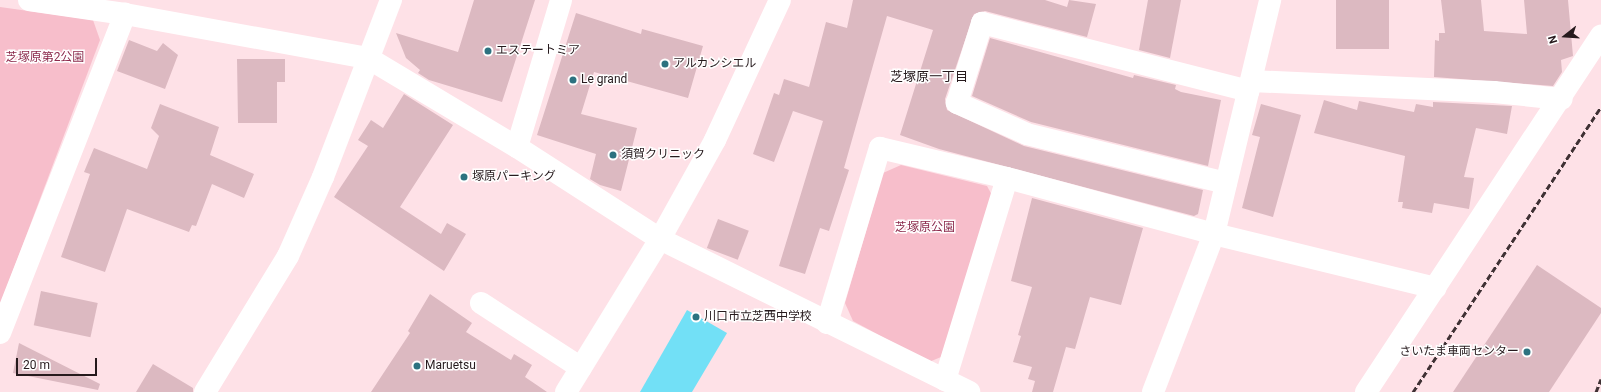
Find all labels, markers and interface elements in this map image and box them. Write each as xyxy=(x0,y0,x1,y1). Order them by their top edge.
north arrow xyxy=(1545,16,1585,56)
text: N xyxy=(1546,34,1560,45)
place label: エステートミア xyxy=(496,44,580,58)
marker: エステートミア xyxy=(483,46,493,56)
park label: 芝塚原第2公園 xyxy=(6,51,84,65)
place label: アルカンシエル xyxy=(673,57,757,71)
marker: アルカンシエル xyxy=(660,59,670,69)
district label: 芝塚原一丁目 xyxy=(890,69,968,85)
place label: Le grand xyxy=(581,73,627,87)
marker: Le grand xyxy=(568,75,578,85)
place label: 須賀クリニック xyxy=(621,148,705,162)
marker: 須賀クリニック xyxy=(608,150,618,160)
place label: 塚原パーキング xyxy=(472,170,556,184)
marker: 塚原パーキング xyxy=(459,172,469,182)
park label: 芝塚原公園 xyxy=(895,221,955,235)
place label: 川口市立芝西中学校 xyxy=(704,310,812,324)
marker: 川口市立芝西中学校 xyxy=(691,312,701,322)
place label: さいたま車両センター xyxy=(1399,345,1519,359)
marker: さいたま車両センター xyxy=(1522,347,1532,357)
scale bar xyxy=(18,350,99,376)
text: 20 m xyxy=(23,358,50,372)
place label: Maruetsu xyxy=(425,359,476,373)
marker: Maruetsu xyxy=(412,361,422,371)

